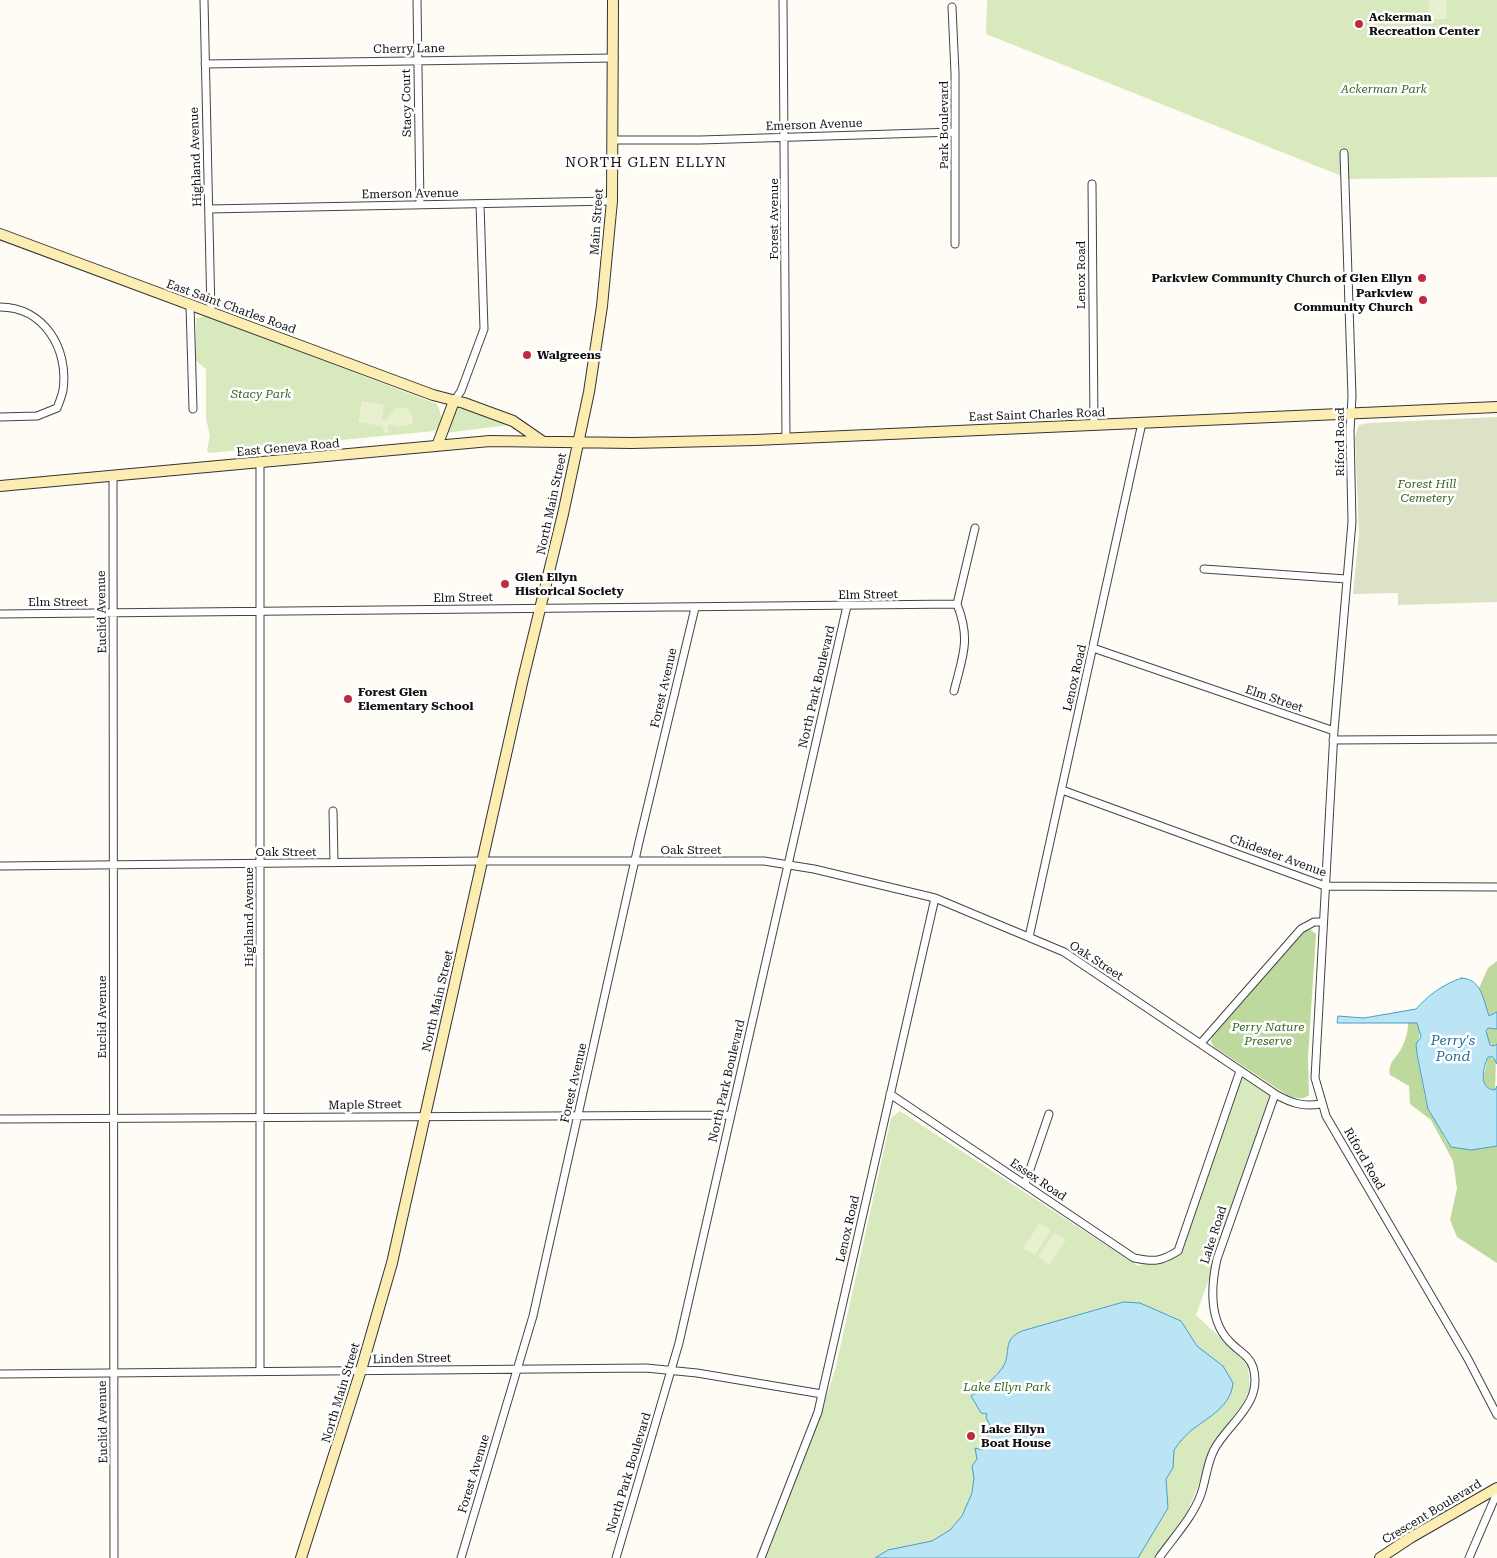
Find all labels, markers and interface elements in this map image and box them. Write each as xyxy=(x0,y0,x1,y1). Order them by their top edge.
place label: Ackerman Recreation Center xyxy=(1369,10,1480,38)
marker: Ackerman Recreation Center xyxy=(1353,18,1365,30)
street label: Cherry Lane xyxy=(373,41,445,57)
street label: Stacy Court xyxy=(399,69,415,137)
street label: Park Boulevard xyxy=(937,81,951,169)
park label: Ackerman Park xyxy=(1341,82,1427,96)
street label: Highland Avenue xyxy=(187,107,205,207)
street label: Emerson Avenue xyxy=(765,116,863,134)
district label: NORTH GLEN ELLYN xyxy=(563,155,729,171)
street label: Forest Avenue xyxy=(767,178,781,260)
street label: Emerson Avenue xyxy=(361,186,459,202)
street label: Main Street xyxy=(587,188,607,256)
street label: Lenox Road xyxy=(1074,241,1088,309)
place label: Parkview Community Church of Glen Ellyn xyxy=(1152,271,1412,285)
marker: Parkview Community Church of Glen Ellyn xyxy=(1416,272,1428,284)
street label: East Saint Charles Road xyxy=(164,277,298,337)
place label: Parkview Community Church xyxy=(1294,286,1413,314)
marker: Parkview Community Church xyxy=(1417,294,1429,306)
place label: Walgreens xyxy=(537,348,601,362)
marker: Walgreens xyxy=(521,349,533,361)
park label: Stacy Park xyxy=(231,387,291,401)
street label: East Saint Charles Road xyxy=(968,405,1106,425)
street label: Riford Road xyxy=(1333,407,1347,477)
street label: East Geneva Road xyxy=(236,436,340,460)
street label: North Main Street xyxy=(534,452,570,556)
park label: Forest Hill Cemetery xyxy=(1398,477,1456,505)
street label: Euclid Avenue xyxy=(94,570,110,654)
place label: Glen Ellyn Historical Society xyxy=(515,570,624,598)
marker: Glen Ellyn Historical Society xyxy=(499,578,511,590)
street label: Elm Street xyxy=(838,587,898,603)
street label: Elm Street xyxy=(433,590,493,606)
street label: Elm Street xyxy=(28,595,88,609)
street label: North Park Boulevard xyxy=(796,624,838,750)
street label: Lenox Road xyxy=(1060,643,1090,713)
street label: Forest Avenue xyxy=(648,647,680,729)
street label: Elm Street xyxy=(1243,682,1305,716)
place label: Forest Glen Elementary School xyxy=(358,685,473,713)
marker: Forest Glen Elementary School xyxy=(342,693,354,705)
street label: Chidester Avenue xyxy=(1228,832,1328,880)
street label: Oak Street xyxy=(660,843,722,857)
street label: Oak Street xyxy=(255,845,317,859)
street label: Highland Avenue xyxy=(242,867,256,967)
street label: Oak Street xyxy=(1066,938,1126,984)
street label: North Main Street xyxy=(419,949,457,1053)
street label: Euclid Avenue xyxy=(95,975,109,1059)
street label: North Park Boulevard xyxy=(706,1018,748,1144)
park label: Perry Nature Preserve xyxy=(1232,1020,1304,1048)
water label: Perry's Pond xyxy=(1431,1033,1475,1066)
street label: Forest Avenue xyxy=(558,1042,590,1124)
street label: Maple Street xyxy=(328,1097,402,1113)
street label: Riford Road xyxy=(1340,1125,1388,1193)
street label: Essex Road xyxy=(1007,1156,1069,1204)
street label: Lenox Road xyxy=(833,1194,863,1264)
street label: Lake Road xyxy=(1198,1204,1230,1266)
street label: North Main Street xyxy=(319,1341,363,1445)
street label: Linden Street xyxy=(373,1351,451,1367)
street label: Euclid Avenue xyxy=(95,1380,111,1464)
park label: Lake Ellyn Park xyxy=(963,1380,1051,1394)
street label: North Park Boulevard xyxy=(604,1411,654,1535)
place label: Lake Ellyn Boat House xyxy=(981,1422,1051,1450)
marker: Lake Ellyn Boat House xyxy=(965,1430,977,1442)
street label: Forest Avenue xyxy=(455,1433,493,1515)
street label: Crescent Boulevard xyxy=(1380,1477,1484,1547)

